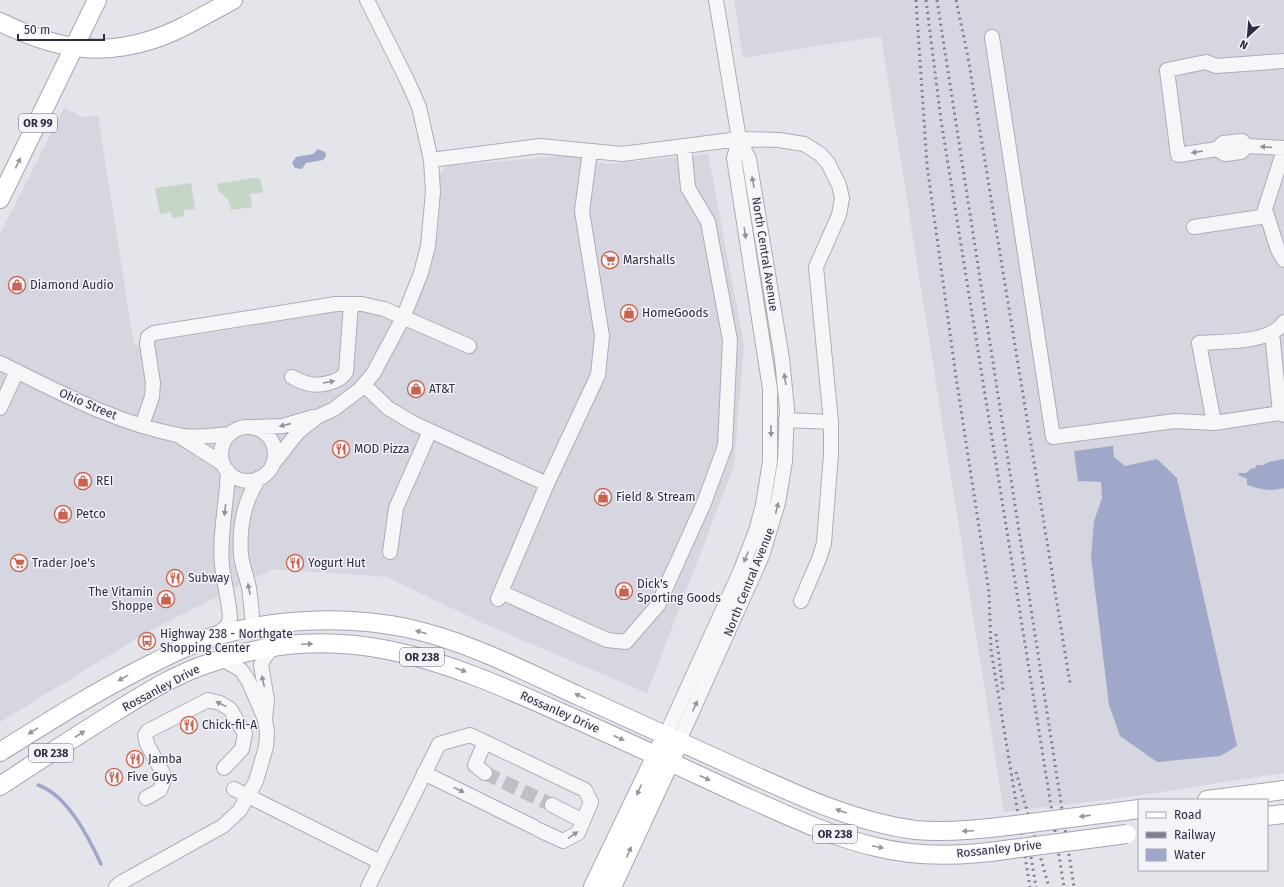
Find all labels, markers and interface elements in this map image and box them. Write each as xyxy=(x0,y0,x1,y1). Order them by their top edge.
scale bar xyxy=(18,16,104,42)
north arrow xyxy=(1228,16,1268,56)
text: 50 m xyxy=(24,23,50,37)
text: N xyxy=(1238,37,1250,52)
road number: OR 99 xyxy=(19,114,57,132)
one-way arrow xyxy=(1260,143,1272,150)
one-way arrow xyxy=(1191,149,1203,155)
one-way arrow xyxy=(15,157,21,169)
one-way arrow xyxy=(750,175,756,188)
street label: North Central Avenue xyxy=(749,196,781,312)
one-way arrow xyxy=(742,227,748,239)
supermarket icon: Marshalls xyxy=(600,250,620,270)
place label: Marshalls xyxy=(623,253,675,267)
shop icon: Diamond Audio xyxy=(7,275,27,295)
place label: Diamond Audio xyxy=(30,278,114,292)
shop icon: HomeGoods xyxy=(619,303,639,323)
place label: HomeGoods xyxy=(642,306,709,320)
one-way arrow xyxy=(782,373,788,385)
one-way arrow xyxy=(323,379,335,385)
shop icon: AT&T xyxy=(406,379,426,399)
place label: AT&T xyxy=(429,382,456,396)
street label: Ohio Street xyxy=(57,386,120,423)
one-way arrow xyxy=(278,423,291,429)
one-way arrow xyxy=(768,425,774,438)
restaurant icon: MOD Pizza xyxy=(331,439,351,459)
place label: MOD Pizza xyxy=(354,442,410,456)
shop icon: REI xyxy=(73,471,93,491)
place label: REI xyxy=(96,474,113,488)
shop icon: Field & Stream xyxy=(593,487,613,507)
place label: Field & Stream xyxy=(616,490,696,504)
one-way arrow xyxy=(774,502,780,514)
shop icon: Petco xyxy=(53,504,73,524)
one-way arrow xyxy=(222,504,229,516)
place label: Petco xyxy=(76,507,106,521)
street label: North Central Avenue xyxy=(721,526,777,638)
one-way arrow xyxy=(743,552,749,564)
supermarket icon: Trader Joe's xyxy=(9,553,29,573)
restaurant icon: Yogurt Hut xyxy=(285,553,305,573)
place label: Trader Joe's xyxy=(32,556,96,570)
place label: Yogurt Hut xyxy=(308,556,366,570)
restaurant icon: Subway xyxy=(165,568,185,588)
place label: Subway xyxy=(188,571,229,585)
place label: Dick's Sporting Goods xyxy=(637,577,721,605)
shop icon: Dick's Sporting Goods xyxy=(614,581,634,601)
one-way arrow xyxy=(245,583,251,595)
place label: The Vitamin Shoppe xyxy=(89,585,153,613)
shop icon: The Vitamin Shoppe xyxy=(156,589,176,609)
place label: Highway 238 - Northgate Shopping Center xyxy=(160,627,293,655)
one-way arrow xyxy=(414,629,426,635)
bus stop icon: Highway 238 - Northgate Shopping Center xyxy=(137,631,157,651)
one-way arrow xyxy=(301,641,314,647)
road number: OR 238 xyxy=(400,648,444,666)
street label: Rossanley Drive xyxy=(120,662,202,714)
one-way arrow xyxy=(456,667,468,673)
one-way arrow xyxy=(117,675,128,682)
one-way arrow xyxy=(260,675,266,687)
street label: Rossanley Drive xyxy=(518,688,602,736)
one-way arrow xyxy=(574,693,586,699)
one-way arrow xyxy=(692,700,698,711)
one-way arrow xyxy=(215,701,227,708)
restaurant icon: Chick-fil-A xyxy=(179,715,199,735)
place label: Chick-fil-A xyxy=(202,718,257,732)
one-way arrow xyxy=(27,728,39,735)
one-way arrow xyxy=(75,730,85,738)
one-way arrow xyxy=(614,735,625,741)
road number: OR 238 xyxy=(29,744,73,762)
restaurant icon: Jamba xyxy=(125,749,145,769)
place label: Jamba xyxy=(148,752,182,766)
restaurant icon: Five Guys xyxy=(104,767,124,787)
place label: Five Guys xyxy=(127,770,178,784)
one-way arrow xyxy=(700,775,711,781)
one-way arrow xyxy=(636,784,642,796)
one-way arrow xyxy=(453,787,465,794)
legend xyxy=(1138,799,1268,871)
one-way arrow xyxy=(834,808,846,814)
text: Road xyxy=(1174,808,1202,822)
one-way arrow xyxy=(1079,813,1091,819)
road number: OR 238 xyxy=(813,825,857,843)
one-way arrow xyxy=(962,827,974,834)
text: Railway xyxy=(1174,828,1215,842)
one-way arrow xyxy=(568,831,579,839)
street label: Rossanley Drive xyxy=(956,838,1042,860)
one-way arrow xyxy=(872,845,884,851)
one-way arrow xyxy=(626,846,632,858)
text: Water xyxy=(1174,848,1206,862)

